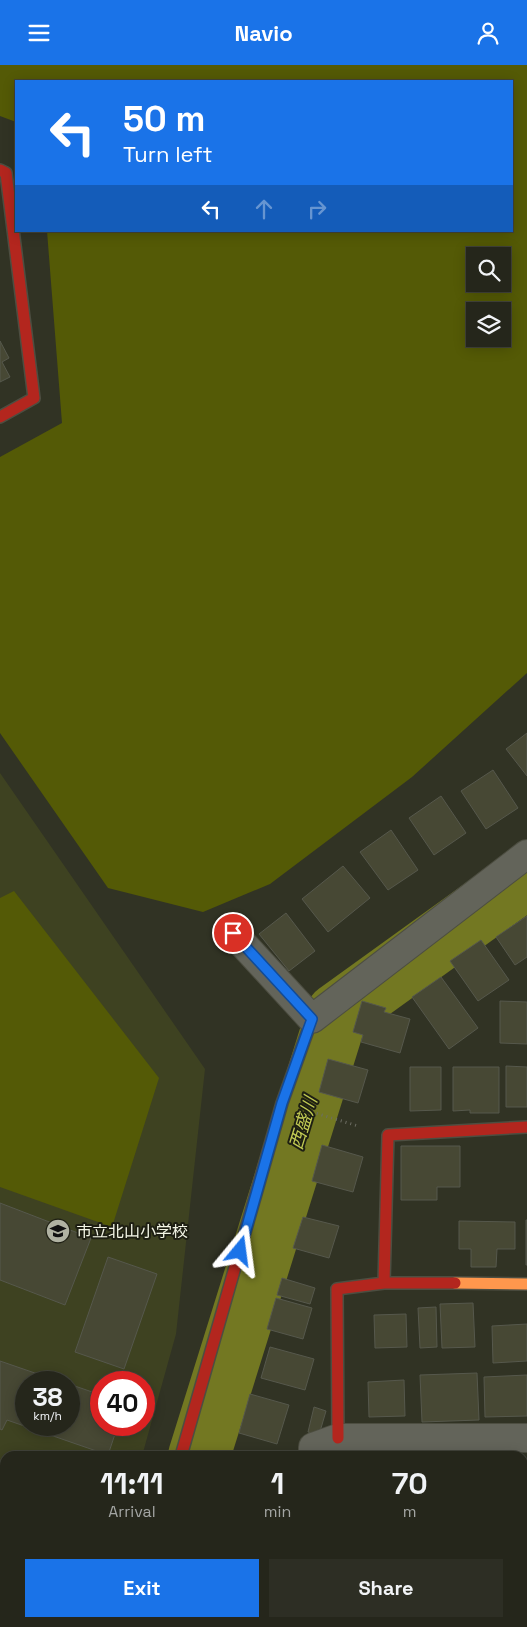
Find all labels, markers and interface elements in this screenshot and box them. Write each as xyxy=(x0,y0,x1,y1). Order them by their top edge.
icon: menu xyxy=(25,19,53,47)
text: Navio xyxy=(234,19,293,47)
icon: person xyxy=(474,19,502,47)
text: 50 m xyxy=(123,97,205,141)
icon: left xyxy=(40,100,105,165)
text: Turn left xyxy=(123,140,213,168)
icon: left xyxy=(197,195,225,223)
icon: ahead xyxy=(250,195,278,223)
icon: right xyxy=(303,195,331,223)
map controls xyxy=(466,247,511,347)
button: search xyxy=(466,247,511,292)
button: layers xyxy=(466,302,511,347)
pin xyxy=(212,912,254,954)
icon: arrive xyxy=(219,919,247,947)
water label: 西盛川 xyxy=(284,1092,322,1152)
school or university icon: 市立北山小学校 xyxy=(45,1218,71,1244)
place label: 市立北山小学校 xyxy=(76,1221,188,1242)
position arrow xyxy=(213,1224,265,1276)
speed limit sign: 40 xyxy=(90,1371,155,1436)
text: 38 xyxy=(32,1381,63,1413)
text: km/h xyxy=(33,1408,62,1424)
text: 11:11 xyxy=(100,1464,164,1503)
text: 1 xyxy=(271,1464,284,1503)
text: 70 xyxy=(392,1464,428,1503)
text: Arrival xyxy=(108,1501,156,1522)
text: min xyxy=(264,1501,291,1522)
text: m xyxy=(403,1501,417,1522)
button: Exit xyxy=(25,1559,259,1617)
button: Share xyxy=(269,1559,503,1617)

